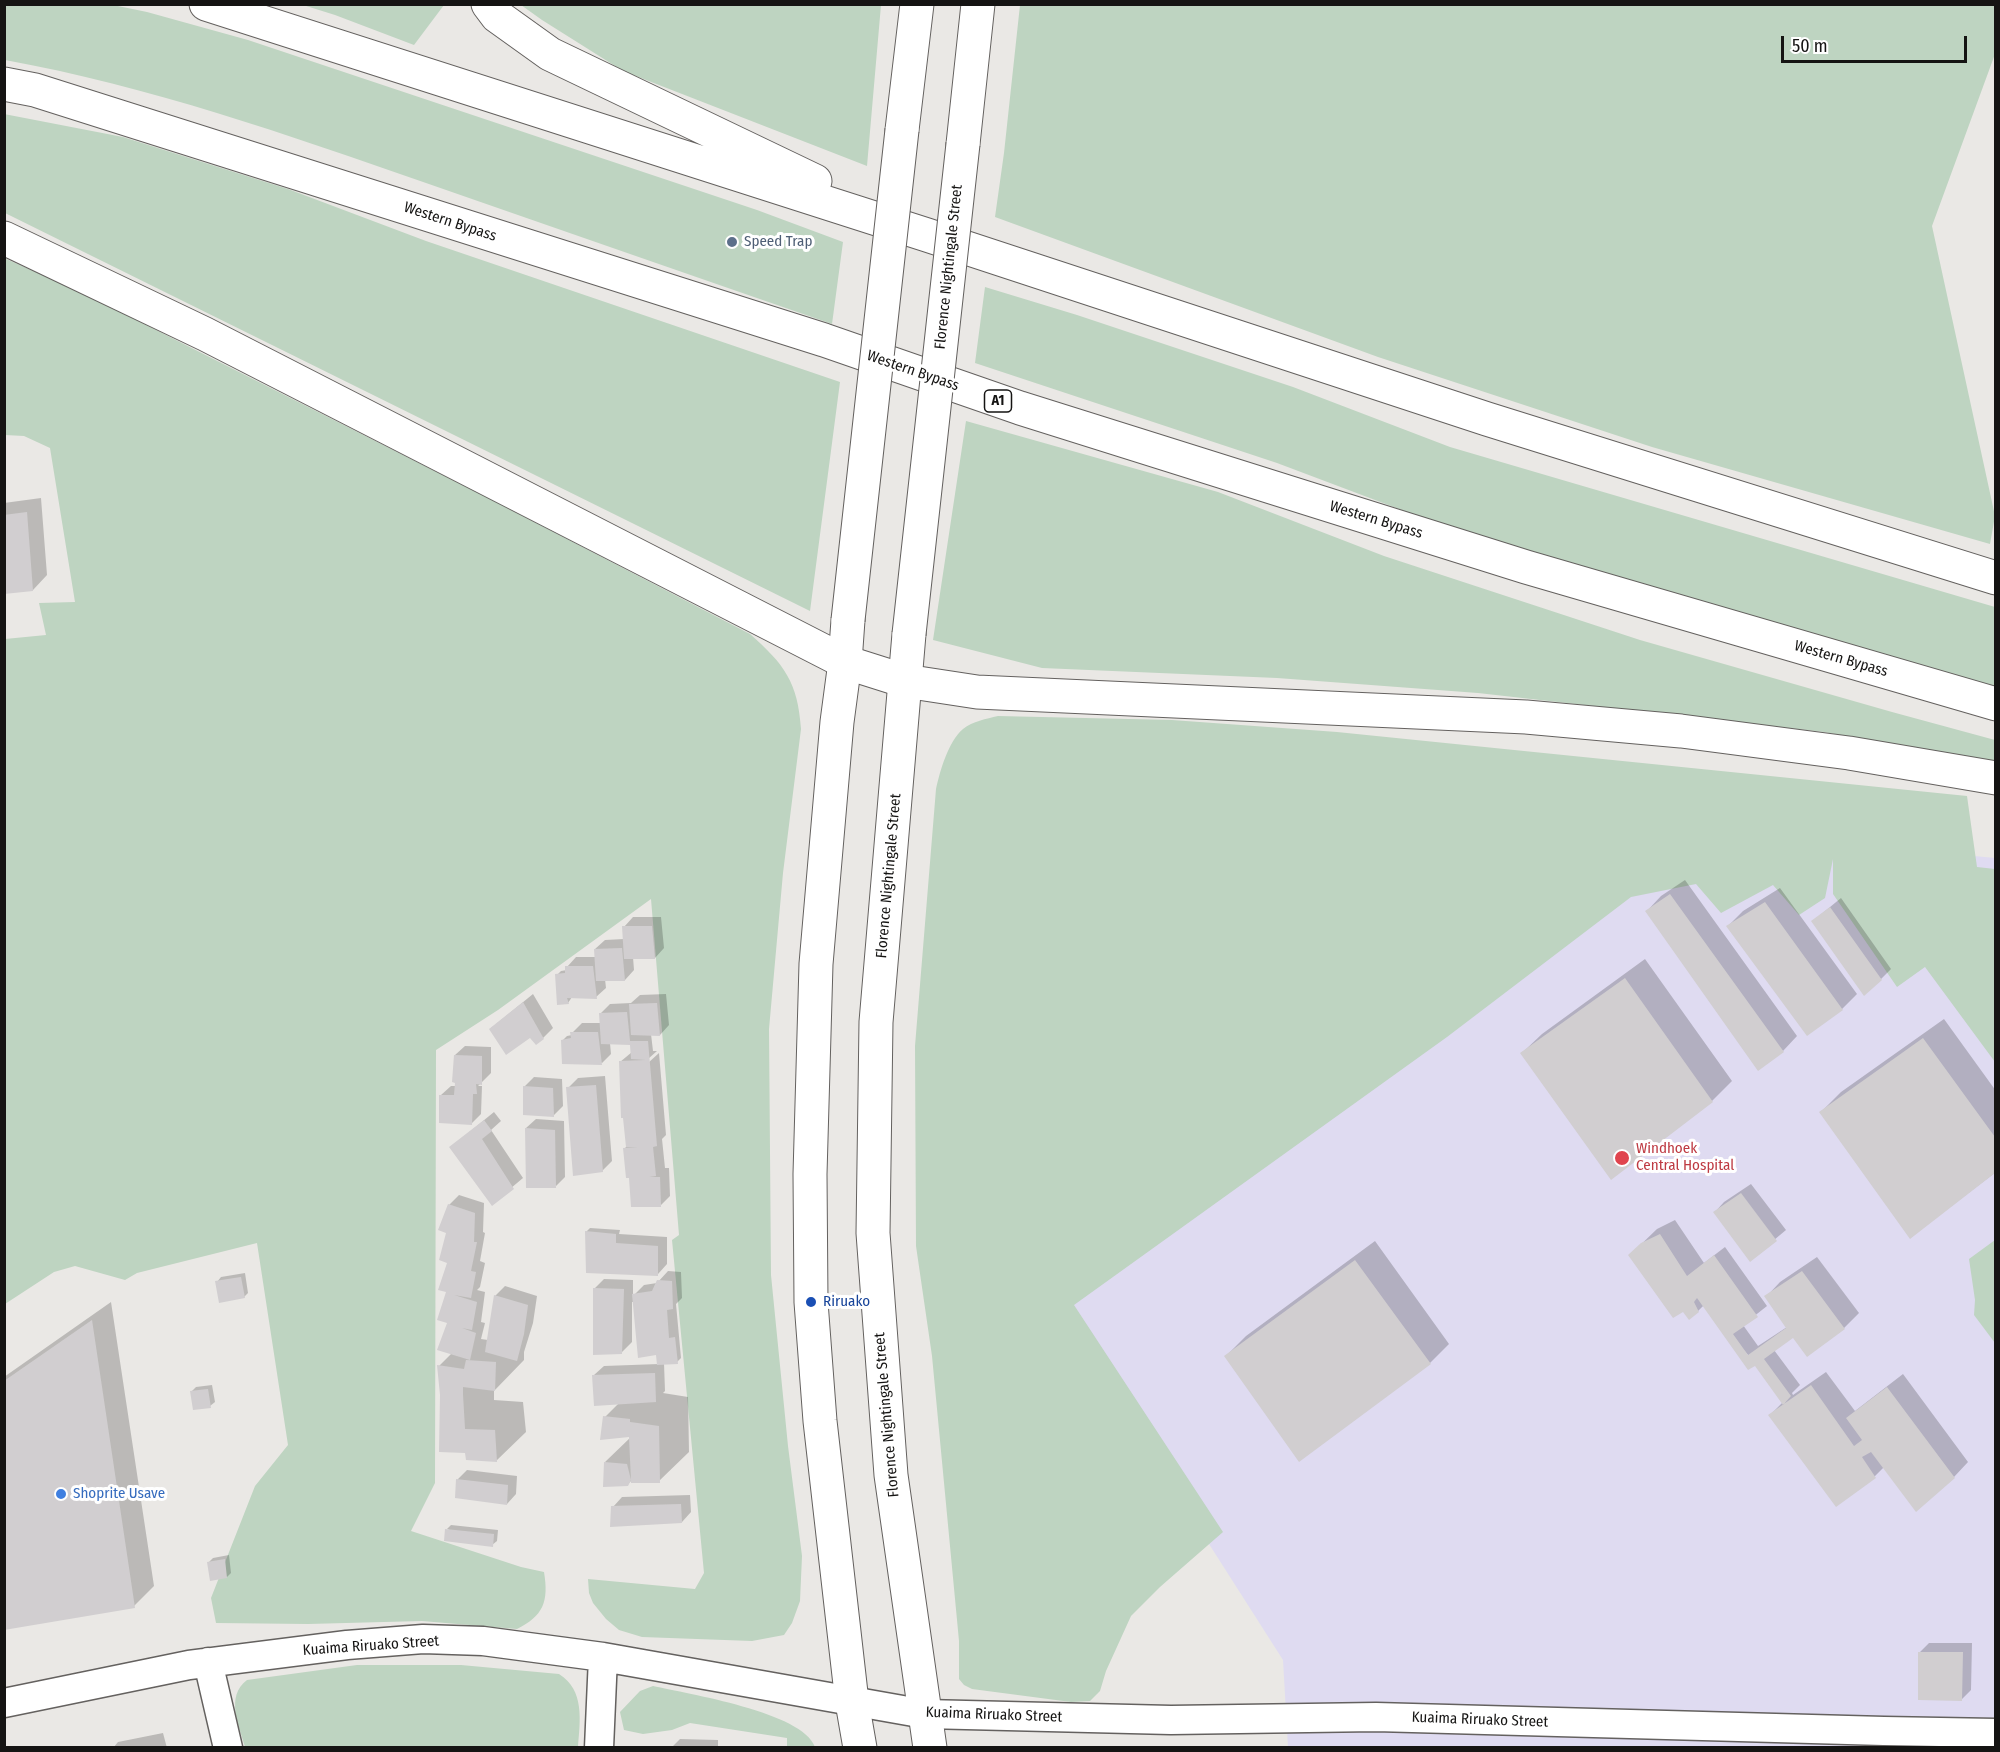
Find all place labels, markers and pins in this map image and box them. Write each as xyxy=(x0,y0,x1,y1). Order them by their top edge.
place label: Speed Trap xyxy=(744,233,812,251)
marker: Speed Trap xyxy=(725,235,739,249)
place label: Windhoek Central Hospital xyxy=(1636,1140,1734,1175)
marker: Windhoek Central Hospital xyxy=(1613,1149,1631,1167)
place label: Riruako xyxy=(823,1293,870,1311)
marker: Riruako xyxy=(804,1295,818,1309)
place label: Shoprite Usave xyxy=(73,1485,165,1503)
marker: Shoprite Usave xyxy=(54,1487,68,1501)

